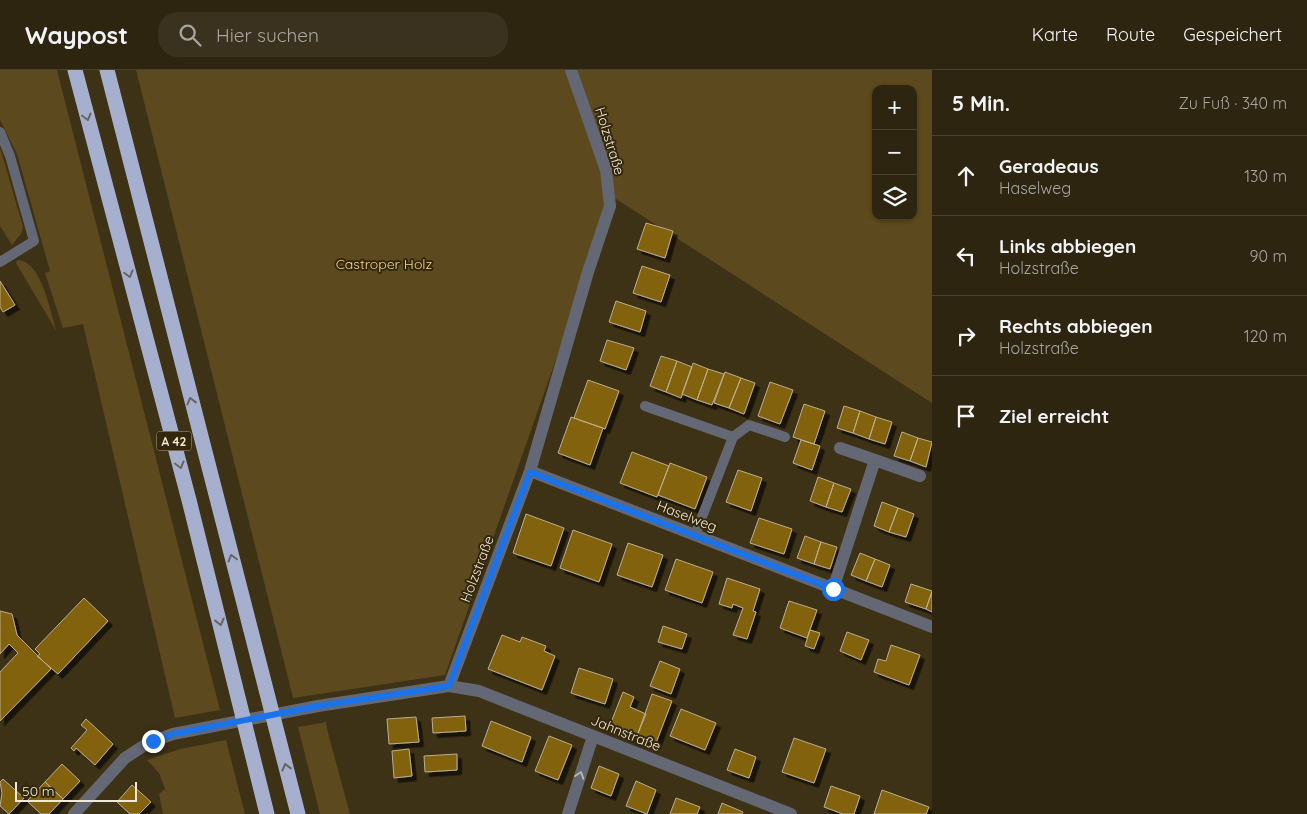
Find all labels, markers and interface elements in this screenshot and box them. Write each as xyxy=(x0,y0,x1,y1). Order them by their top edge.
search box xyxy=(158,12,508,57)
text: Waypost xyxy=(25,20,128,50)
icon: search xyxy=(176,21,204,49)
text: Hier suchen xyxy=(216,23,319,47)
text: Karte xyxy=(1032,23,1078,46)
text: Route xyxy=(1106,23,1155,46)
text: Gespeichert xyxy=(1183,23,1282,46)
map controls xyxy=(872,85,917,220)
button: + xyxy=(872,85,917,130)
text: 5 Min. xyxy=(952,90,1010,116)
text: Zu Fuß · 340 m xyxy=(1179,93,1287,113)
street label: Holzstraße xyxy=(591,105,629,177)
one-way arrow xyxy=(82,113,92,121)
button: − xyxy=(872,130,917,175)
text: Geradeaus xyxy=(999,154,1099,178)
icon: ahead xyxy=(952,162,980,190)
text: 130 m xyxy=(1244,166,1287,186)
button: layers xyxy=(872,175,917,220)
text: Haselweg xyxy=(999,178,1071,198)
text: Links abbiegen xyxy=(999,234,1136,258)
icon: left xyxy=(952,242,980,270)
text: 90 m xyxy=(1250,246,1287,266)
park label: Castroper Holz xyxy=(336,255,433,273)
text: Holzstraße xyxy=(999,258,1079,278)
one-way arrow xyxy=(124,269,134,278)
text: Rechts abbiegen xyxy=(999,314,1152,338)
icon: right xyxy=(952,322,980,350)
text: 120 m xyxy=(1244,326,1287,346)
text: Holzstraße xyxy=(999,338,1079,358)
one-way arrow xyxy=(187,398,197,406)
icon: arrive xyxy=(952,402,980,430)
text: Ziel erreicht xyxy=(999,404,1109,428)
road number: A 42 xyxy=(156,432,192,451)
one-way arrow xyxy=(174,460,184,469)
street label: Haselweg xyxy=(654,496,720,536)
street label: Holzstraße xyxy=(456,533,498,605)
one-way arrow xyxy=(228,555,238,563)
route start xyxy=(822,578,845,601)
one-way arrow xyxy=(214,618,225,627)
street label: Jahnstraße xyxy=(588,711,664,755)
route end xyxy=(142,730,165,753)
one-way arrow xyxy=(281,762,292,771)
one-way arrow xyxy=(574,771,584,780)
scale bar xyxy=(15,779,138,802)
text: 50 m xyxy=(22,782,55,800)

